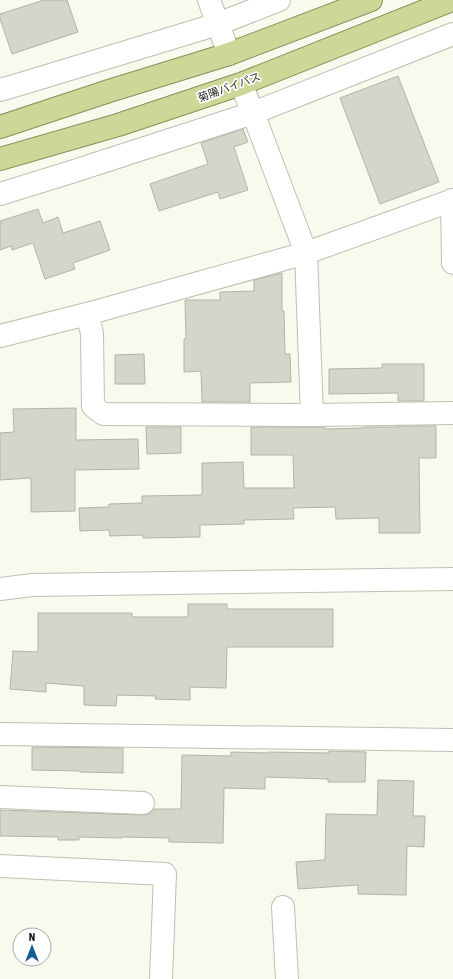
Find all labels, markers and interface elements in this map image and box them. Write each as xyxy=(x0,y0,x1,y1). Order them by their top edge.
street label: 菊陽バイパス xyxy=(196,70,262,104)
north arrow xyxy=(12,927,52,967)
text: N xyxy=(29,931,35,943)

